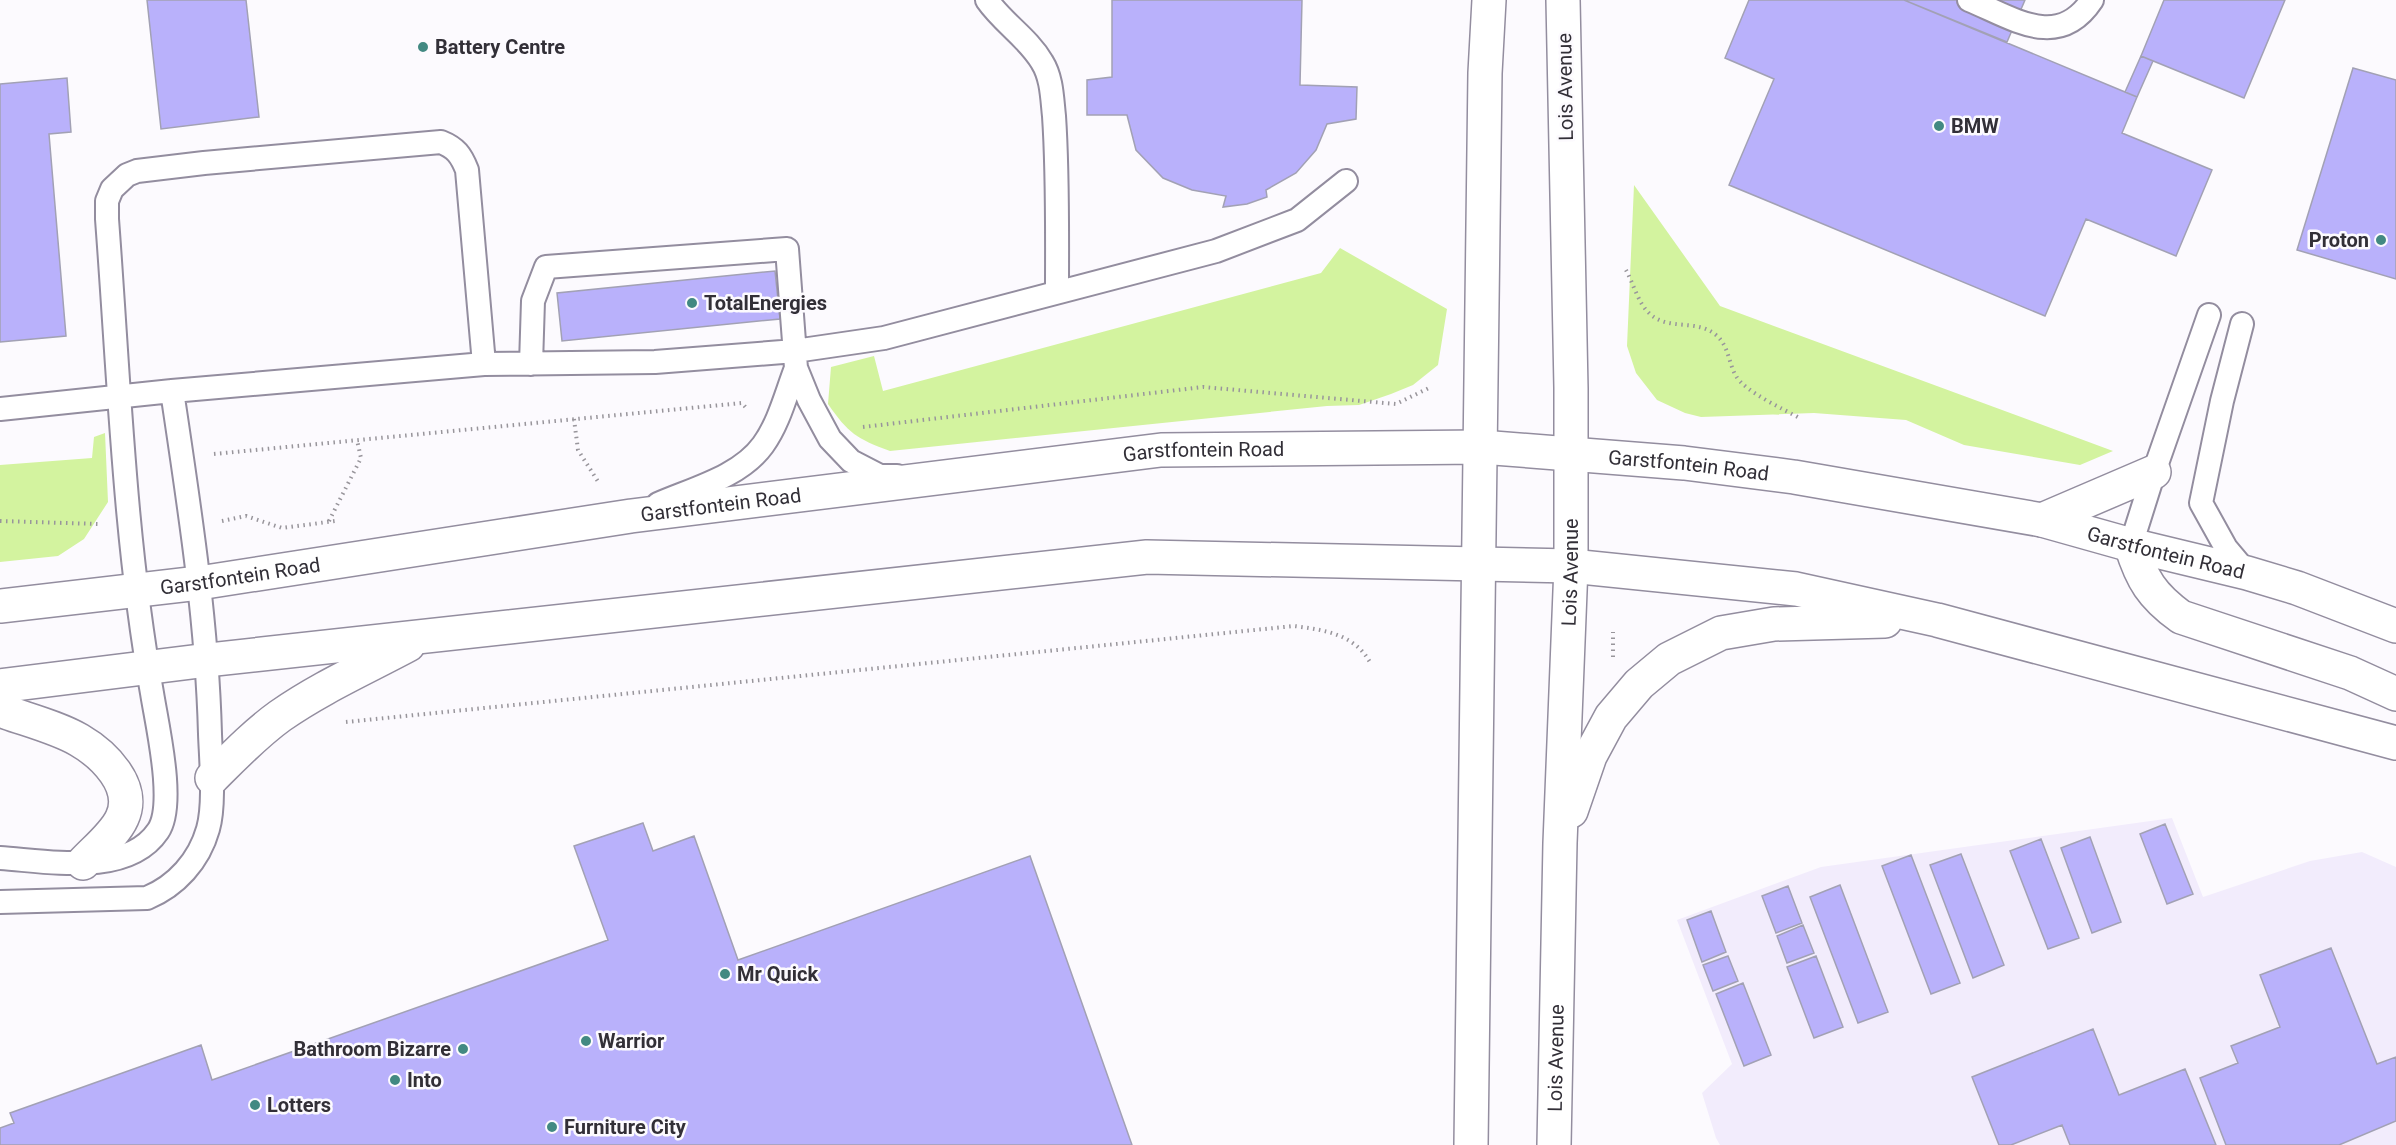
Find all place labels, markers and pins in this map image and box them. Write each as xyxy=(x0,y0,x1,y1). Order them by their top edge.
place label: Battery Centre xyxy=(435,35,565,59)
marker: Battery Centre xyxy=(416,40,430,54)
place label: BMW xyxy=(1951,114,1999,138)
marker: BMW xyxy=(1932,119,1946,133)
place label: Proton xyxy=(2309,228,2369,252)
marker: Proton xyxy=(2374,233,2388,247)
place label: TotalEnergies xyxy=(704,291,827,315)
marker: TotalEnergies xyxy=(685,296,699,310)
place label: Mr Quick xyxy=(737,962,819,986)
marker: Mr Quick xyxy=(718,967,732,981)
place label: Warrior xyxy=(598,1029,665,1053)
marker: Warrior xyxy=(579,1034,593,1048)
place label: Bathroom Bizarre xyxy=(293,1037,451,1061)
marker: Bathroom Bizarre xyxy=(456,1042,470,1056)
place label: Into xyxy=(407,1068,442,1092)
marker: Into xyxy=(388,1073,402,1087)
place label: Lotters xyxy=(267,1093,331,1117)
marker: Lotters xyxy=(248,1098,262,1112)
place label: Furniture City xyxy=(564,1115,687,1139)
marker: Furniture City xyxy=(545,1120,559,1134)

